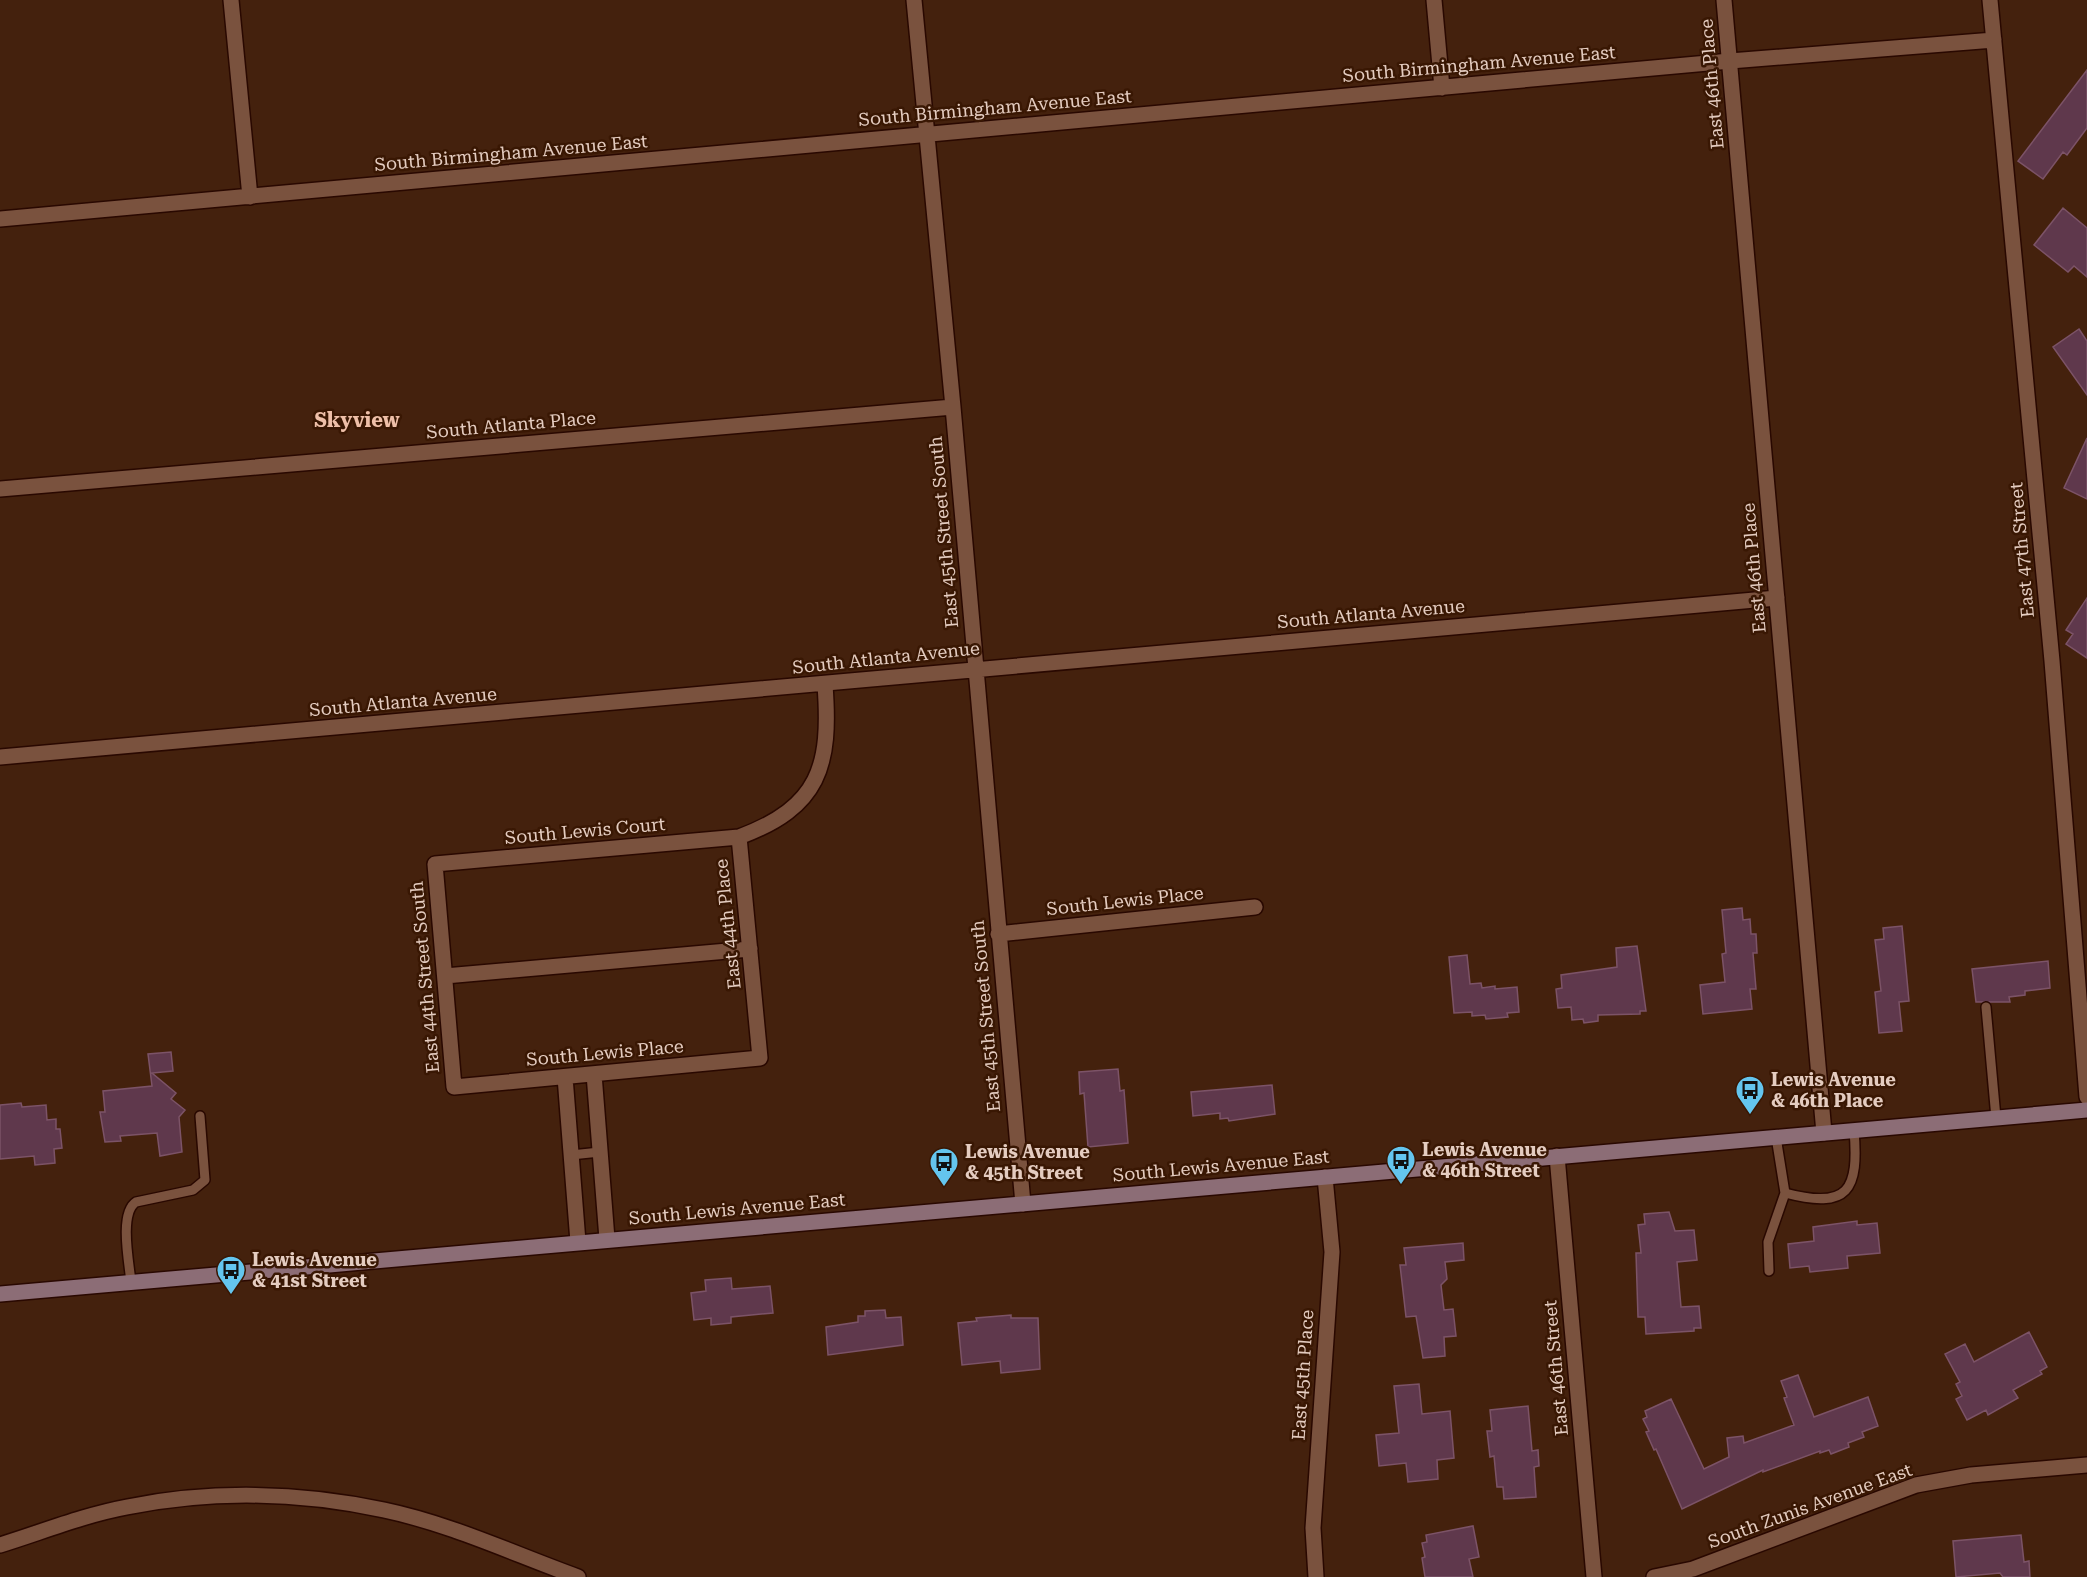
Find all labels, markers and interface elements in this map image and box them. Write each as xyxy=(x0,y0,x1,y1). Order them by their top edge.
street label: East 46th Place xyxy=(1695,18,1728,150)
street label: South Birmingham Avenue East xyxy=(1342,41,1617,86)
street label: South Birmingham Avenue East xyxy=(858,85,1133,130)
street label: South Birmingham Avenue East xyxy=(374,130,649,175)
street label: South Atlanta Place xyxy=(425,407,597,442)
district label: Skyview xyxy=(314,408,401,432)
street label: East 45th Street South xyxy=(925,435,962,629)
street label: East 47th Street xyxy=(2005,481,2038,619)
street label: East 46th Place xyxy=(1737,502,1770,634)
street label: South Atlanta Avenue xyxy=(1276,595,1466,632)
street label: South Atlanta Avenue xyxy=(791,637,981,678)
street label: South Atlanta Avenue xyxy=(308,683,498,720)
street label: South Lewis Court xyxy=(504,813,666,848)
street label: East 44th Place xyxy=(710,858,745,990)
street label: East 44th Street South xyxy=(406,880,443,1074)
street label: South Lewis Place xyxy=(1045,882,1205,919)
street label: East 45th Street South xyxy=(967,919,1004,1113)
street label: South Lewis Place xyxy=(525,1035,685,1070)
place label: Lewis Avenue & 46th Place xyxy=(1771,1069,1896,1111)
bus stop icon: Lewis Avenue & 46th Place xyxy=(1734,1074,1766,1116)
place label: Lewis Avenue & 46th Street xyxy=(1422,1139,1547,1181)
place label: Lewis Avenue & 45th Street xyxy=(965,1141,1090,1183)
bus stop icon: Lewis Avenue & 46th Street xyxy=(1385,1144,1417,1186)
bus stop icon: Lewis Avenue & 45th Street xyxy=(928,1146,960,1188)
street label: South Lewis Avenue East xyxy=(1112,1146,1330,1185)
street label: South Lewis Avenue East xyxy=(628,1189,846,1228)
place label: Lewis Avenue & 41st Street xyxy=(252,1249,377,1291)
bus stop icon: Lewis Avenue & 41st Street xyxy=(215,1254,247,1296)
street label: East 46th Street xyxy=(1539,1299,1572,1437)
street label: East 45th Place xyxy=(1287,1309,1318,1441)
street label: South Zunis Avenue East xyxy=(1705,1459,1915,1552)

